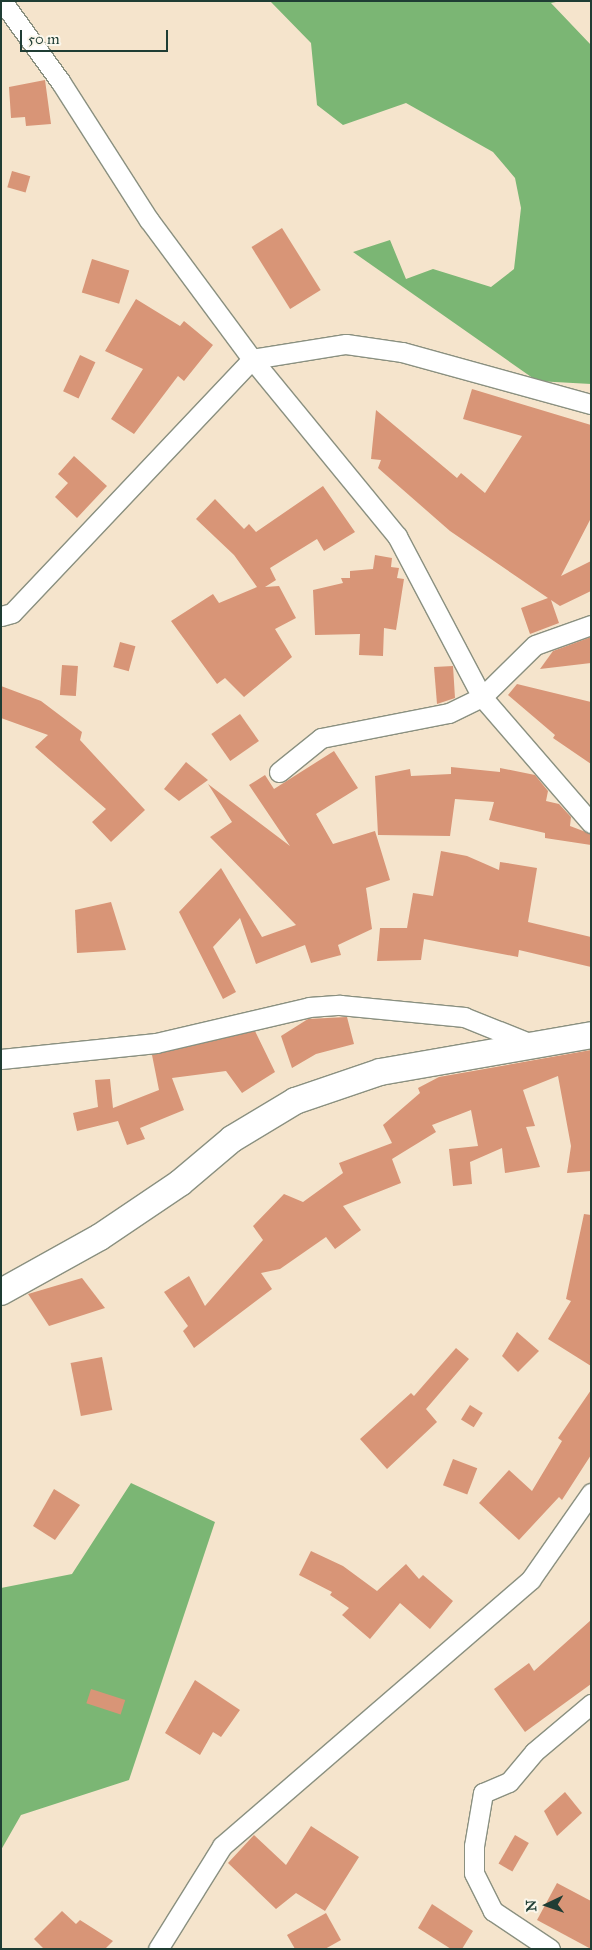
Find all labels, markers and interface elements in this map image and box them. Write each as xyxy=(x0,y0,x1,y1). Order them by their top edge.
scale bar xyxy=(22,20,170,52)
text: 50 m xyxy=(28,30,60,48)
north arrow xyxy=(522,1880,572,1930)
text: N xyxy=(523,1899,540,1912)

